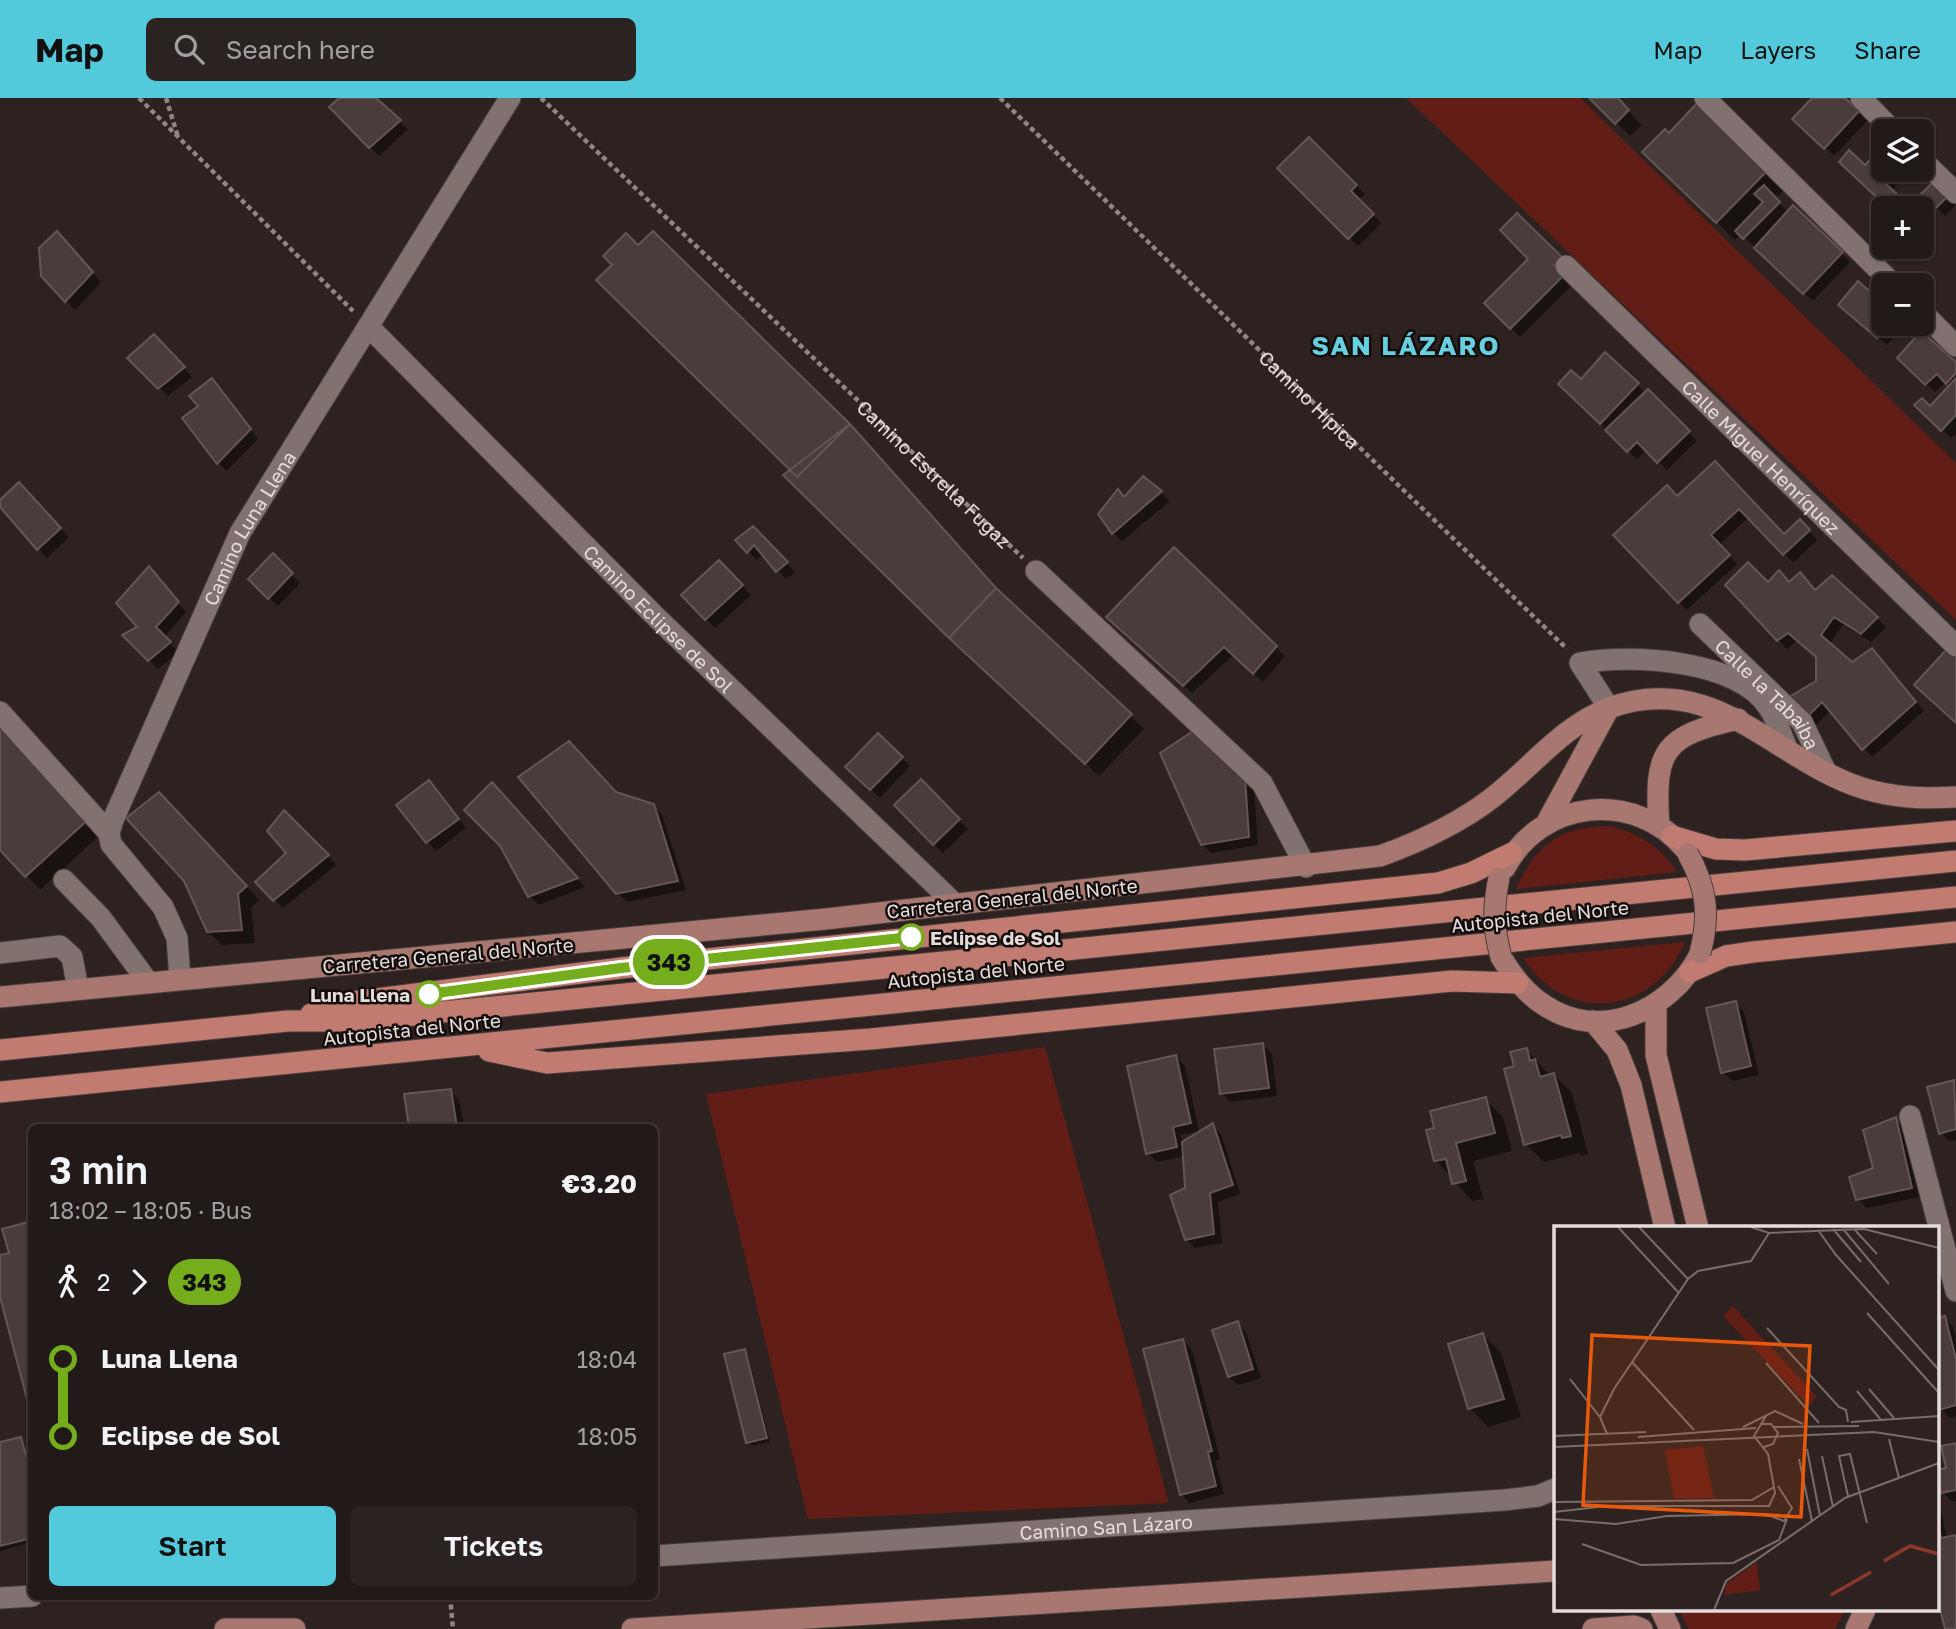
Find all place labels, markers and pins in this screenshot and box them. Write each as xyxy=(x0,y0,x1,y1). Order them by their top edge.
marker: Eclipse de Sol xyxy=(898,924,924,950)
place label: Eclipse de Sol xyxy=(930,926,1061,949)
marker: Luna Llena xyxy=(416,981,442,1007)
place label: Luna Llena xyxy=(310,983,410,1006)

